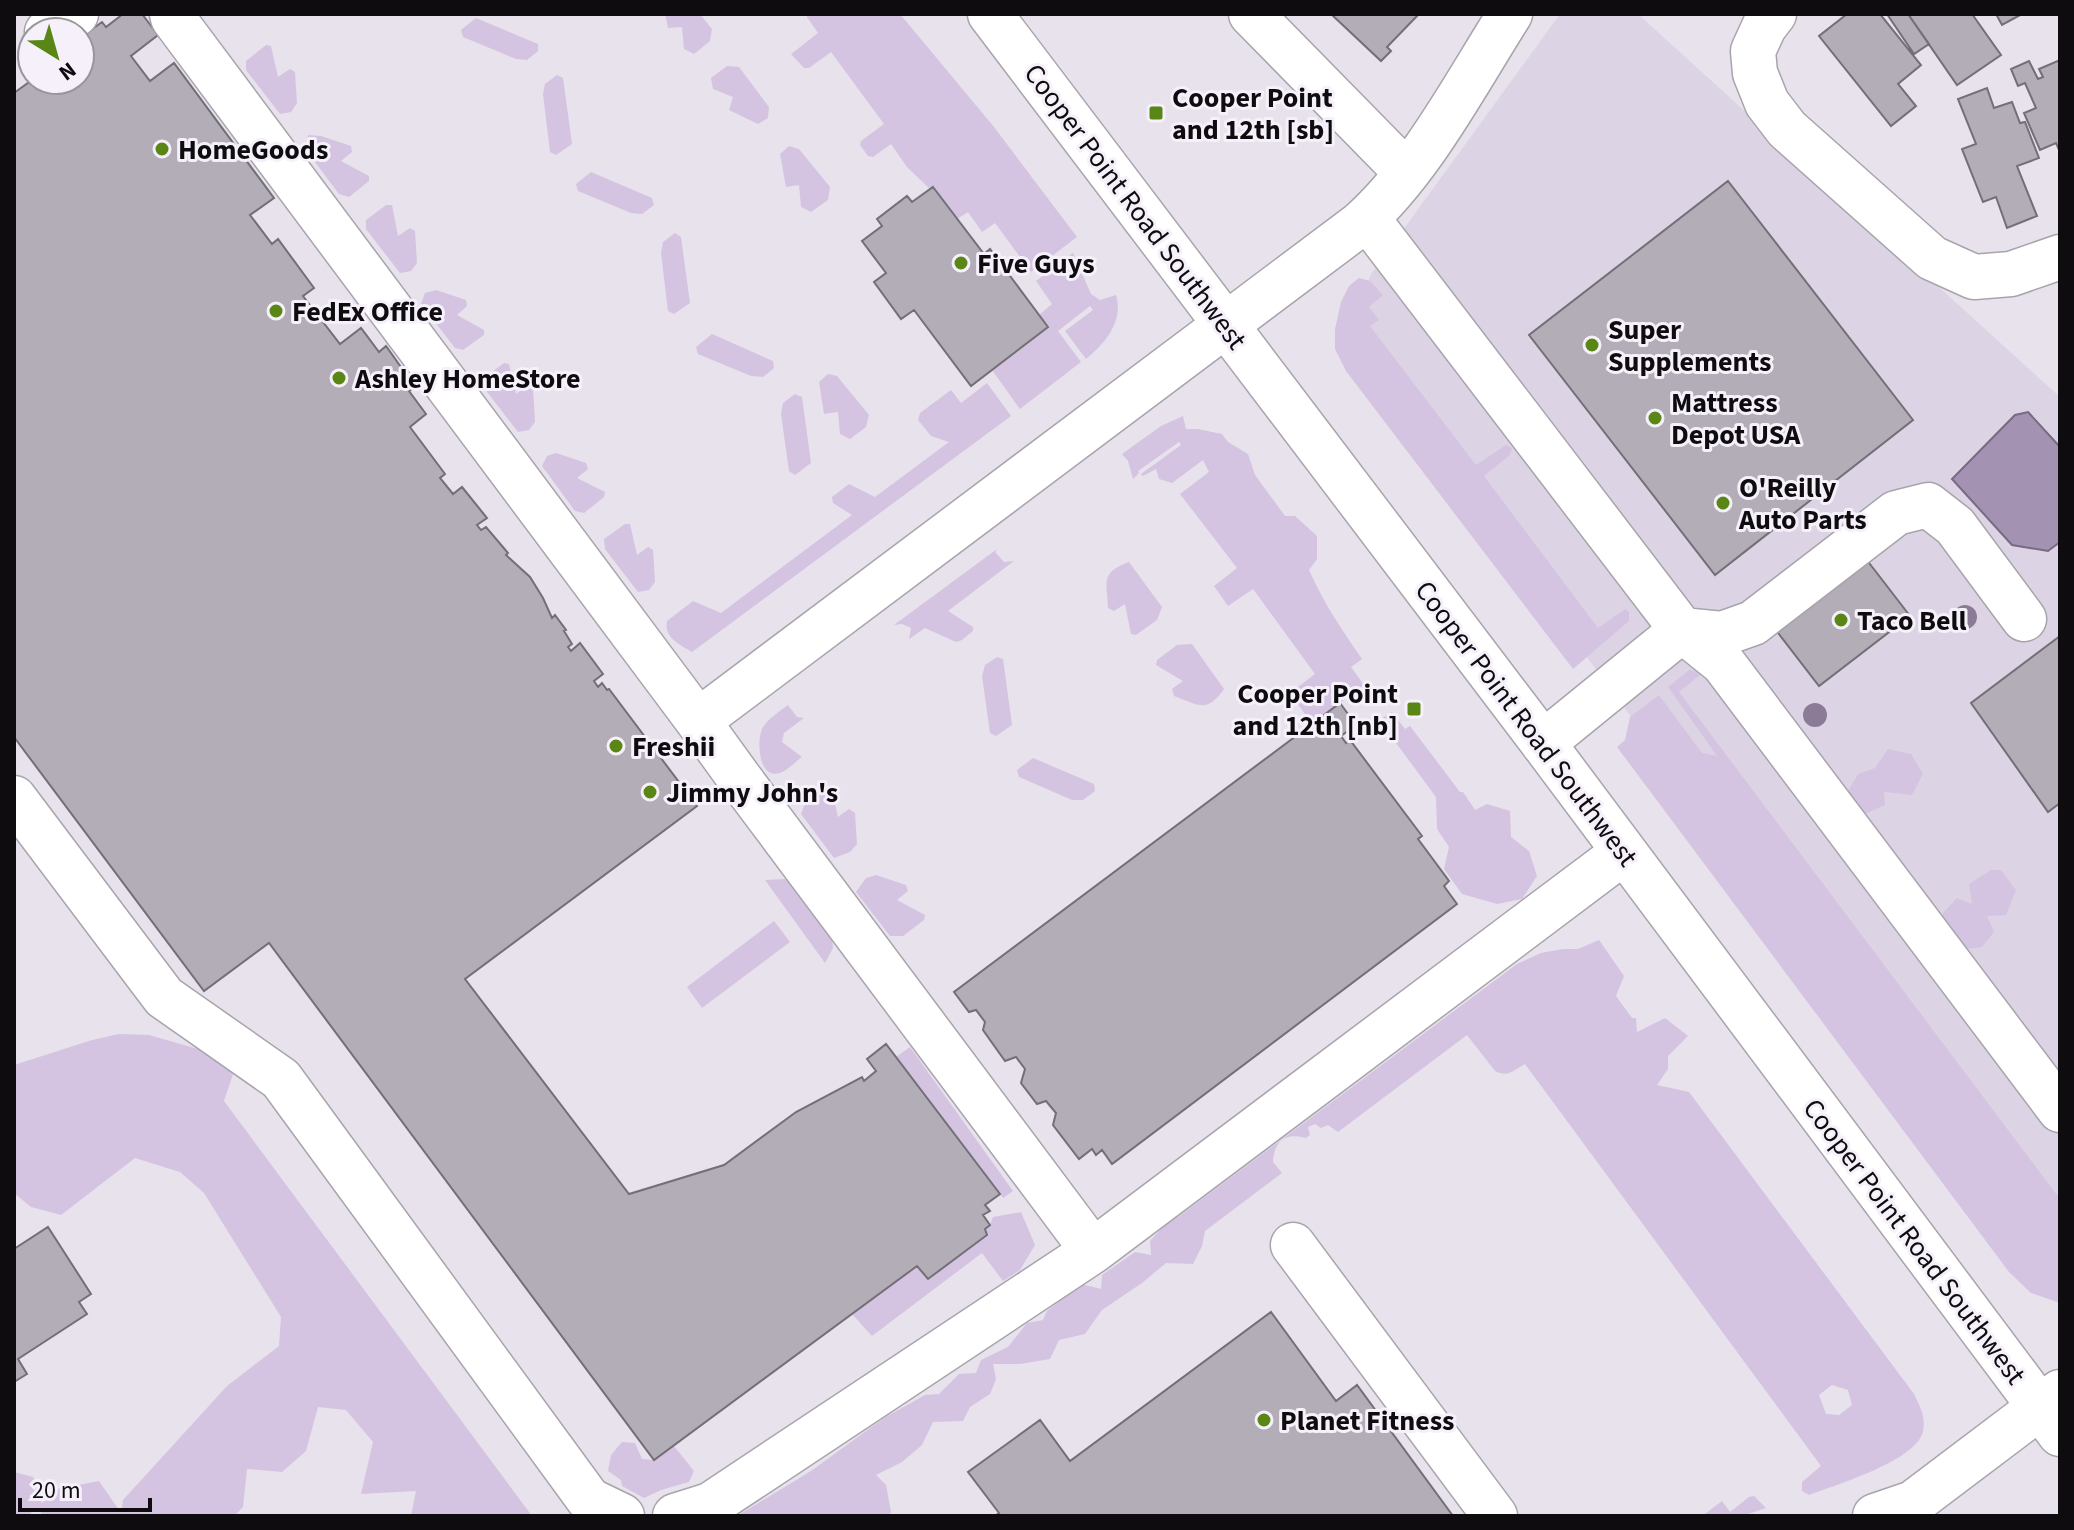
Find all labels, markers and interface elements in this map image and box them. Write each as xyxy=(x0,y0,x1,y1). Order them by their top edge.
north arrow xyxy=(16,16,96,96)
text: N xyxy=(52,54,83,88)
street label: Cooper Point Road Southwest xyxy=(1014,55,1257,358)
place label: Cooper Point and 12th [sb] xyxy=(1172,78,1334,150)
marker: Cooper Point and 12th [sb] xyxy=(1147,104,1165,122)
place label: HomeGoods xyxy=(178,130,328,170)
marker: HomeGoods xyxy=(153,140,171,158)
place label: Five Guys xyxy=(977,244,1095,284)
marker: Five Guys xyxy=(952,254,970,272)
place label: FedEx Office xyxy=(292,292,443,332)
marker: FedEx Office xyxy=(267,302,285,320)
place label: Super Supplements xyxy=(1608,310,1771,382)
marker: Super Supplements xyxy=(1583,336,1601,354)
place label: Ashley HomeStore xyxy=(354,359,581,399)
marker: Ashley HomeStore xyxy=(330,369,348,387)
place label: Mattress Depot USA xyxy=(1671,383,1801,455)
marker: Mattress Depot USA xyxy=(1646,409,1664,427)
place label: O'Reilly Auto Parts xyxy=(1738,468,1867,540)
marker: O'Reilly Auto Parts xyxy=(1714,494,1732,512)
street label: Cooper Point Road Southwest xyxy=(1405,572,1648,875)
place label: Taco Bell xyxy=(1857,601,1966,641)
marker: Taco Bell xyxy=(1832,611,1850,629)
place label: Cooper Point and 12th [nb] xyxy=(1232,674,1398,746)
marker: Cooper Point and 12th [nb] xyxy=(1405,700,1423,718)
place label: Freshii xyxy=(632,727,715,767)
marker: Freshii xyxy=(607,737,625,755)
place label: Jimmy John's xyxy=(666,773,838,813)
marker: Jimmy John's xyxy=(641,783,659,801)
street label: Cooper Point Road Southwest xyxy=(1793,1090,2036,1393)
place label: Planet Fitness xyxy=(1280,1401,1454,1441)
marker: Planet Fitness xyxy=(1255,1411,1273,1429)
scale bar xyxy=(20,1462,150,1512)
text: 20 m xyxy=(32,1473,81,1508)

